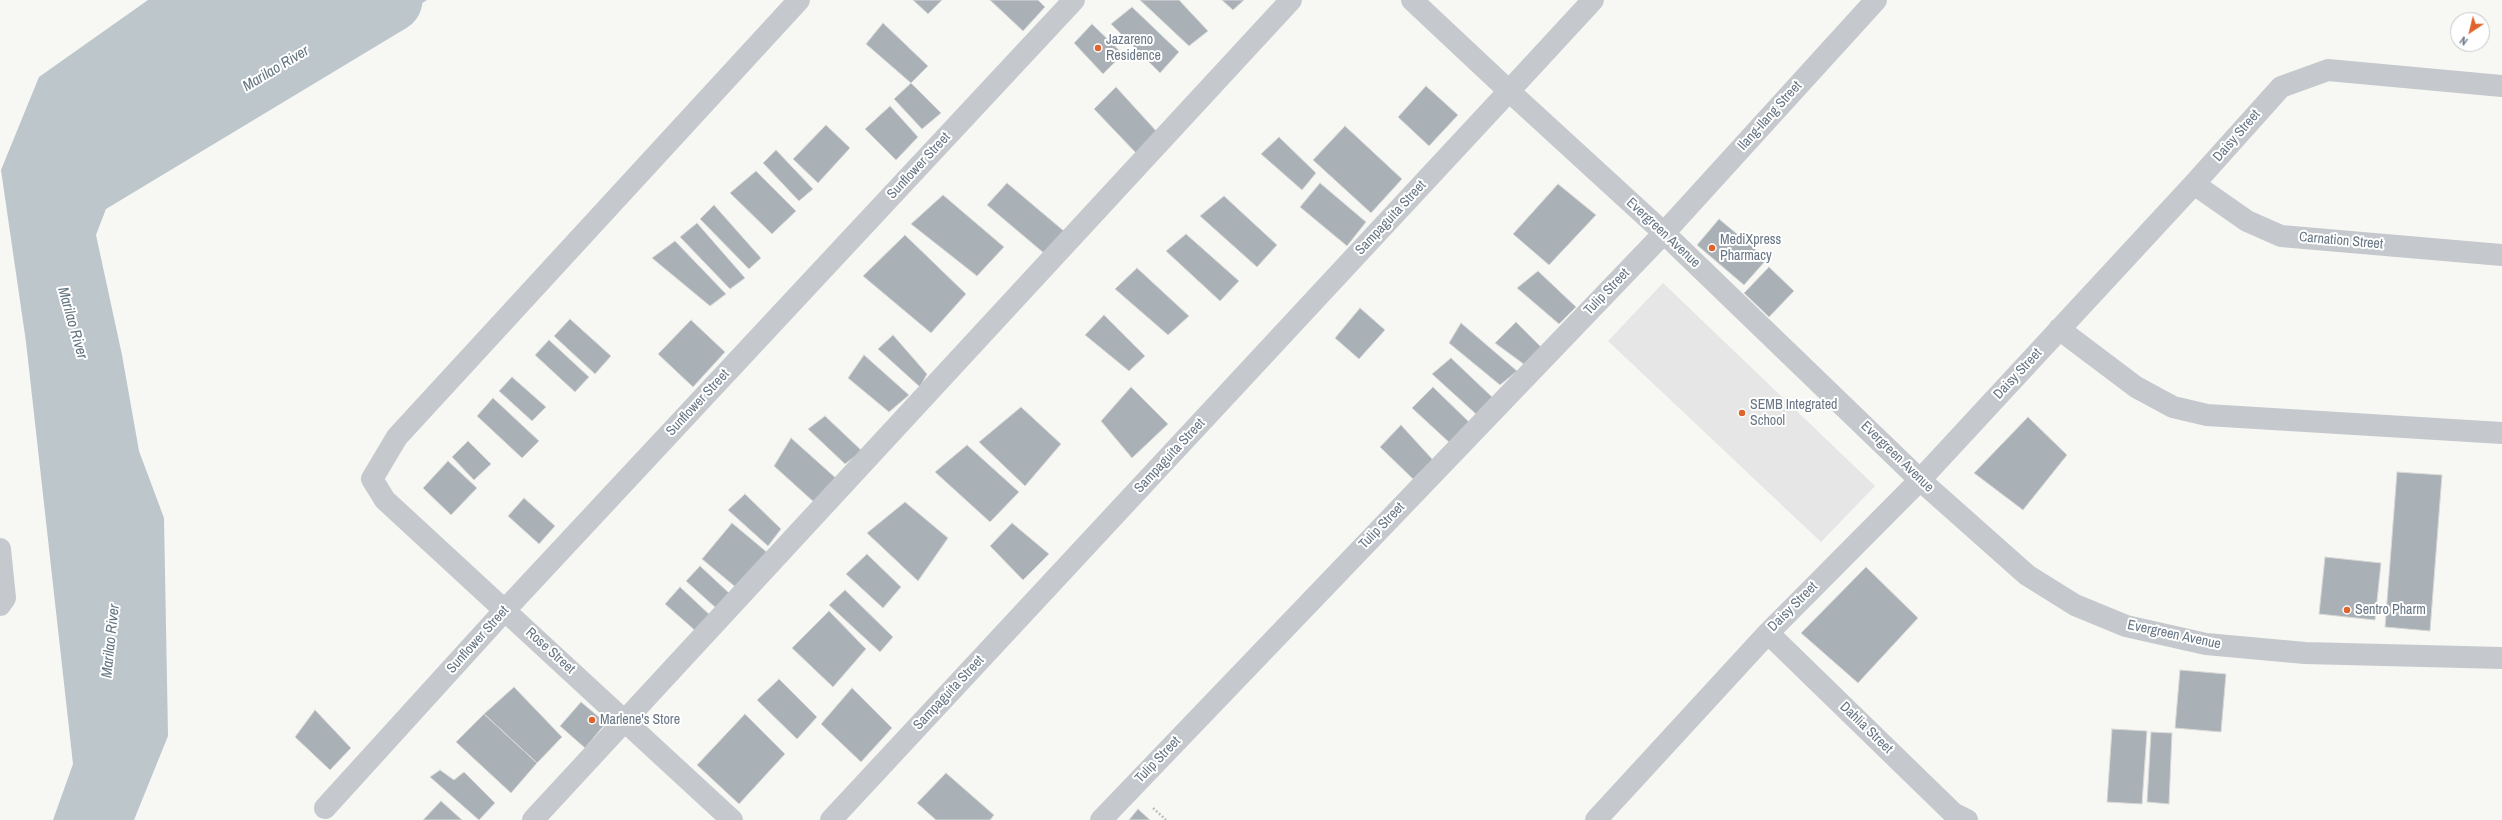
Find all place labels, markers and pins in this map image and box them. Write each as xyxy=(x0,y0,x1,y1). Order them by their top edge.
place label: Jazareno Residence xyxy=(1106,32,1161,64)
marker: Jazareno Residence xyxy=(1093,43,1103,53)
place label: MediXpress Pharmacy xyxy=(1720,232,1781,264)
marker: MediXpress Pharmacy xyxy=(1707,243,1717,253)
place label: SEMB Integrated School xyxy=(1750,397,1837,430)
marker: SEMB Integrated School xyxy=(1737,408,1747,418)
place label: Sentro Pharm xyxy=(2355,602,2426,618)
marker: Sentro Pharm xyxy=(2342,605,2352,615)
place label: Marlene's Store xyxy=(600,712,680,728)
marker: Marlene's Store xyxy=(587,715,597,725)

